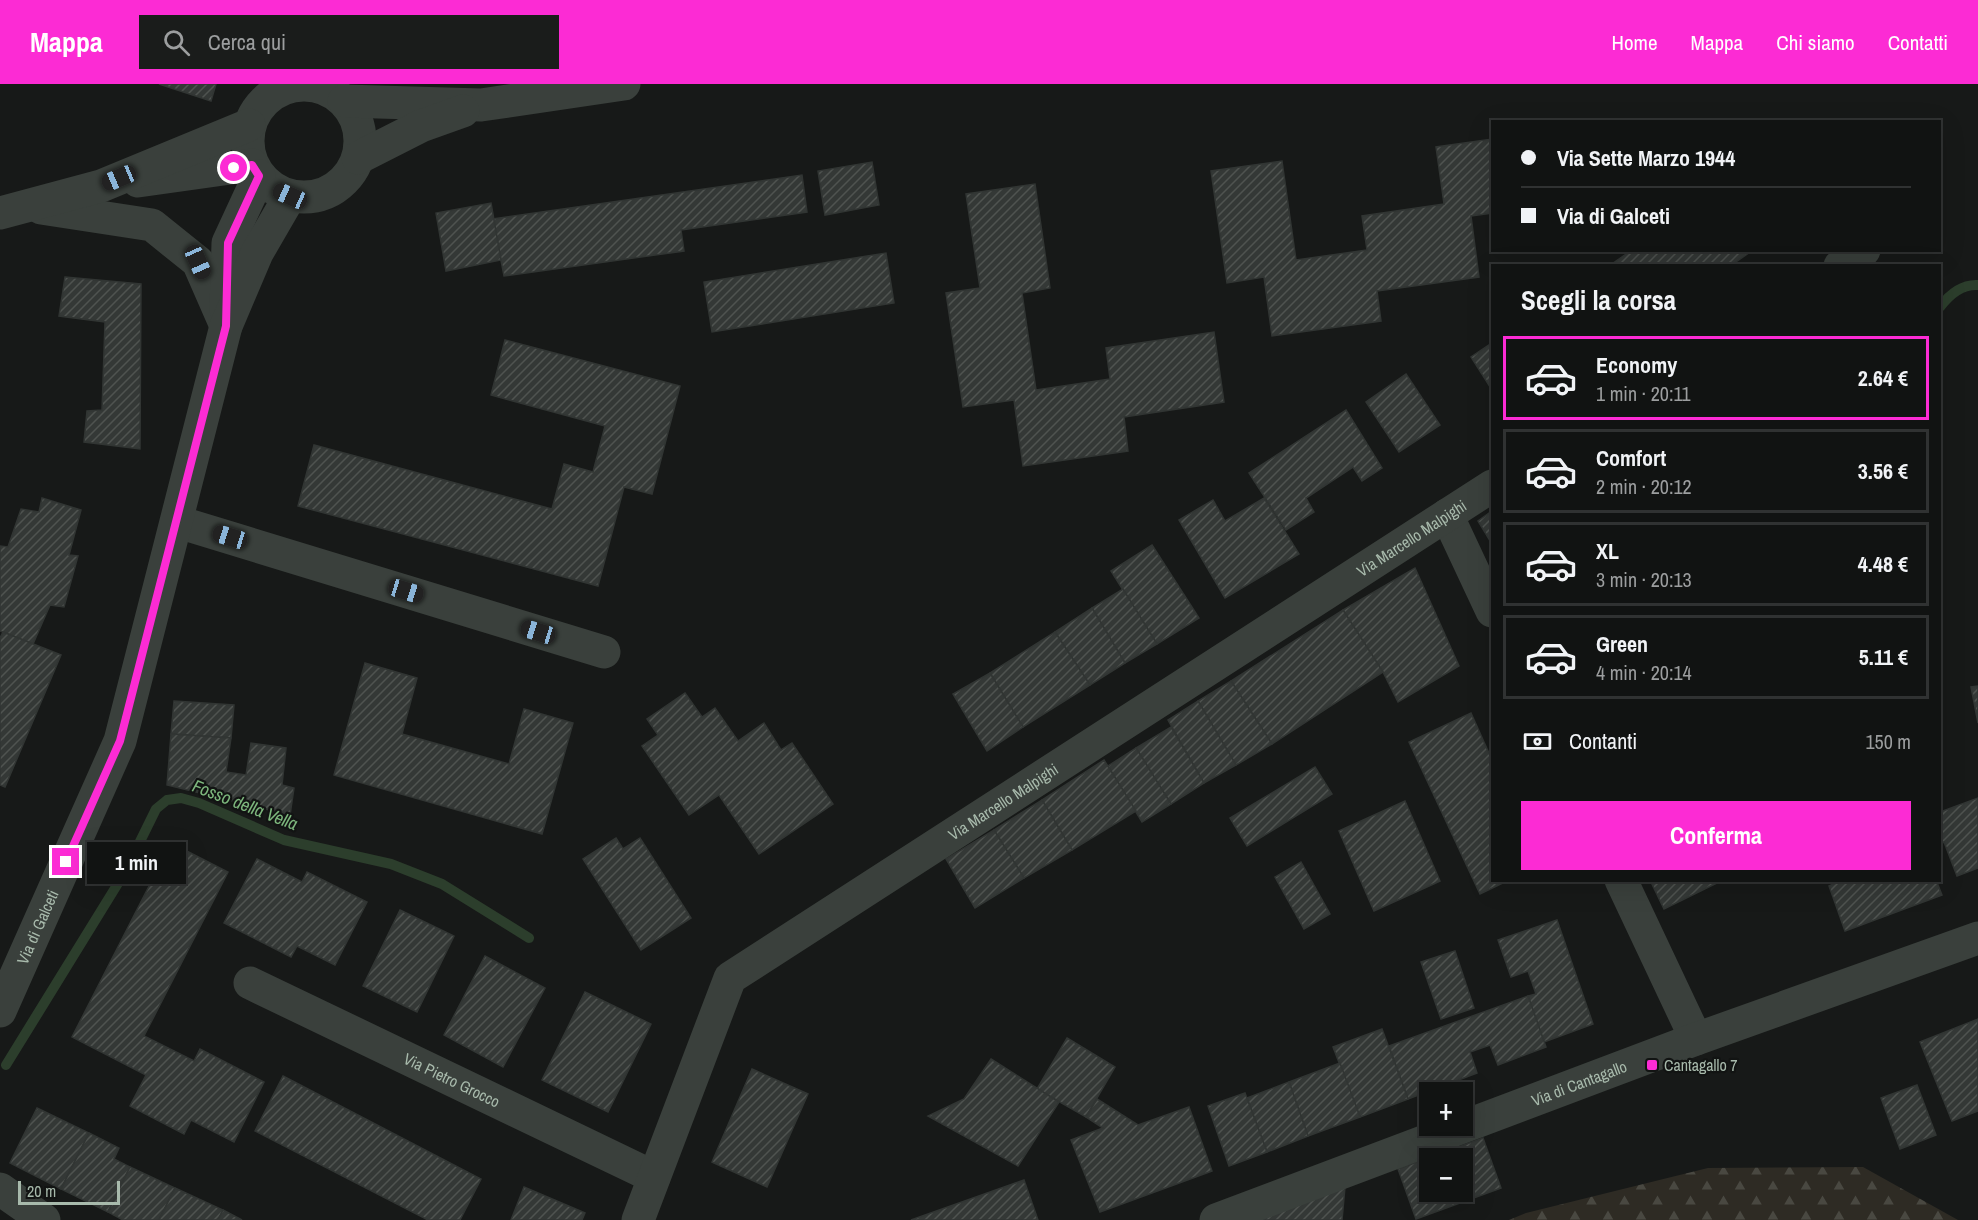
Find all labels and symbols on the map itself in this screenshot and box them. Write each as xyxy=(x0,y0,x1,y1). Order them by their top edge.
route start xyxy=(220,154,247,181)
car xyxy=(99,163,139,193)
car xyxy=(270,180,310,212)
car xyxy=(182,242,214,282)
street label: Via Marcello Malpighi xyxy=(1352,494,1471,582)
car xyxy=(210,523,250,551)
car xyxy=(386,577,426,605)
car xyxy=(518,618,558,646)
street label: Via Marcello Malpighi xyxy=(944,758,1062,845)
water label: Fosso della Vella xyxy=(189,773,301,836)
callout: 1 min xyxy=(87,841,186,883)
route end xyxy=(52,848,79,875)
street label: Via di Galceti xyxy=(11,886,64,968)
street label: Via Pietro Grocco xyxy=(400,1048,504,1112)
place label: Cantagallo 7 xyxy=(1664,1054,1738,1076)
street label: Via di Cantagallo xyxy=(1528,1055,1630,1111)
marker: Cantagallo 7 xyxy=(1645,1058,1659,1072)
scale bar xyxy=(18,1178,120,1206)

